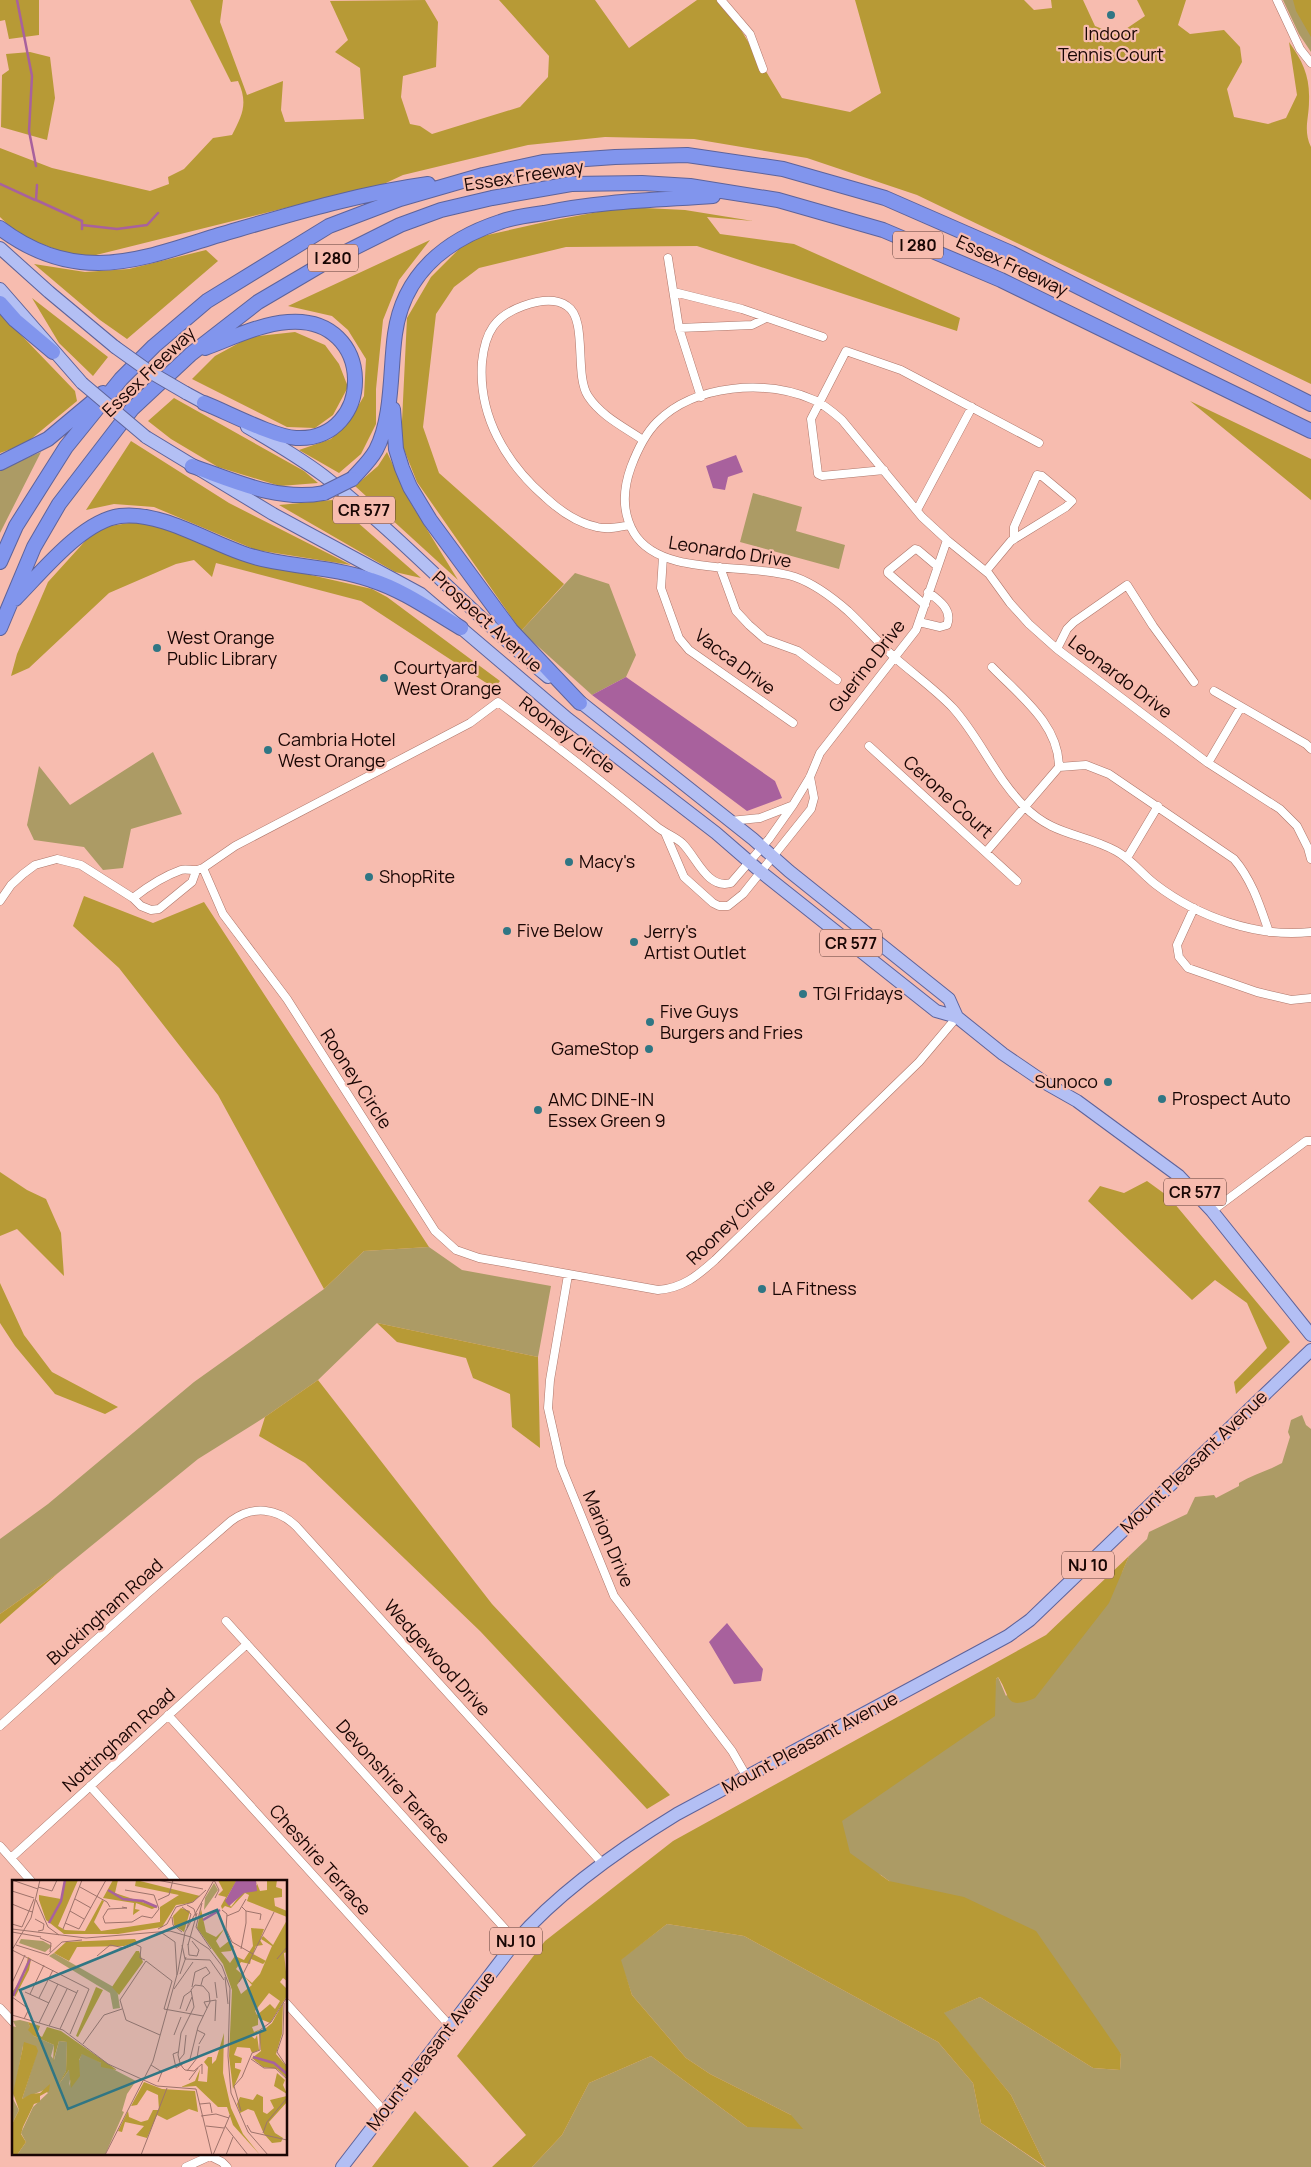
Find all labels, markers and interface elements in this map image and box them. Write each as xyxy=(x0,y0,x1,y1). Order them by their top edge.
marker: Indoor Tennis Court xyxy=(1105,9,1117,21)
place label: Indoor Tennis Court xyxy=(1058,21,1164,66)
street label: Essex Freeway xyxy=(462,154,586,196)
street label: Essex Freeway xyxy=(953,229,1073,302)
road number: I 280 xyxy=(893,232,943,258)
road number: I 280 xyxy=(308,244,358,272)
street label: Essex Freeway xyxy=(97,320,200,422)
road number: CR 577 xyxy=(333,496,395,524)
street label: Leonardo Drive xyxy=(667,529,793,573)
street label: Prospect Avenue xyxy=(427,565,548,677)
street label: Guerino Drive xyxy=(822,614,910,717)
street label: Vacca Drive xyxy=(690,623,781,699)
place label: West Orange Public Library xyxy=(167,625,278,670)
street label: Leonardo Drive xyxy=(1064,629,1177,723)
marker: West Orange Public Library xyxy=(151,642,163,654)
place label: Courtyard West Orange xyxy=(394,655,502,700)
marker: Courtyard West Orange xyxy=(378,672,390,684)
street label: Rooney Circle xyxy=(515,690,621,778)
place label: Cambria Hotel West Orange xyxy=(278,727,396,772)
marker: Cambria Hotel West Orange xyxy=(262,744,274,756)
street label: Cerone Court xyxy=(899,750,999,843)
place label: Macy's xyxy=(579,849,635,873)
marker: Macy's xyxy=(563,856,575,868)
place label: ShopRite xyxy=(379,864,455,888)
marker: ShopRite xyxy=(363,871,375,883)
place label: Five Below xyxy=(517,918,603,942)
place label: Jerry's Artist Outlet xyxy=(644,919,746,964)
marker: Five Below xyxy=(501,925,513,937)
road number: CR 577 xyxy=(820,930,882,956)
marker: Jerry's Artist Outlet xyxy=(628,936,640,948)
place label: TGI Fridays xyxy=(813,981,903,1005)
marker: TGI Fridays xyxy=(797,988,809,1000)
place label: Five Guys Burgers and Fries xyxy=(660,999,803,1044)
marker: Five Guys Burgers and Fries xyxy=(644,1016,656,1028)
street label: Rooney Circle xyxy=(316,1024,398,1133)
place label: GameStop xyxy=(551,1036,639,1060)
marker: GameStop xyxy=(643,1043,655,1055)
place label: Sunoco xyxy=(1035,1069,1098,1093)
marker: Sunoco xyxy=(1102,1076,1114,1088)
place label: Prospect Auto xyxy=(1172,1086,1291,1110)
place label: AMC DINE-IN Essex Green 9 xyxy=(548,1087,666,1132)
marker: Prospect Auto xyxy=(1156,1093,1168,1105)
marker: AMC DINE-IN Essex Green 9 xyxy=(532,1104,544,1116)
street label: Rooney Circle xyxy=(681,1173,780,1270)
road number: CR 577 xyxy=(1164,1178,1226,1206)
place label: LA Fitness xyxy=(772,1276,857,1300)
marker: LA Fitness xyxy=(756,1283,768,1295)
street label: Mount Pleasant Avenue xyxy=(1114,1385,1272,1538)
street label: Marion Drive xyxy=(578,1487,640,1591)
road number: NJ 10 xyxy=(1062,1552,1114,1578)
street label: Buckingham Road xyxy=(41,1553,167,1670)
street label: Wedgewood Drive xyxy=(379,1594,496,1721)
street label: Nottingham Road xyxy=(57,1682,180,1796)
street label: Mount Pleasant Avenue xyxy=(717,1686,902,1799)
street label: Devonshire Terrace xyxy=(331,1714,456,1849)
street label: Cheshire Terrace xyxy=(264,1799,377,1920)
inset map xyxy=(12,1880,288,2154)
road number: NJ 10 xyxy=(490,1928,542,1954)
street label: Mount Pleasant Avenue xyxy=(360,1966,500,2135)

